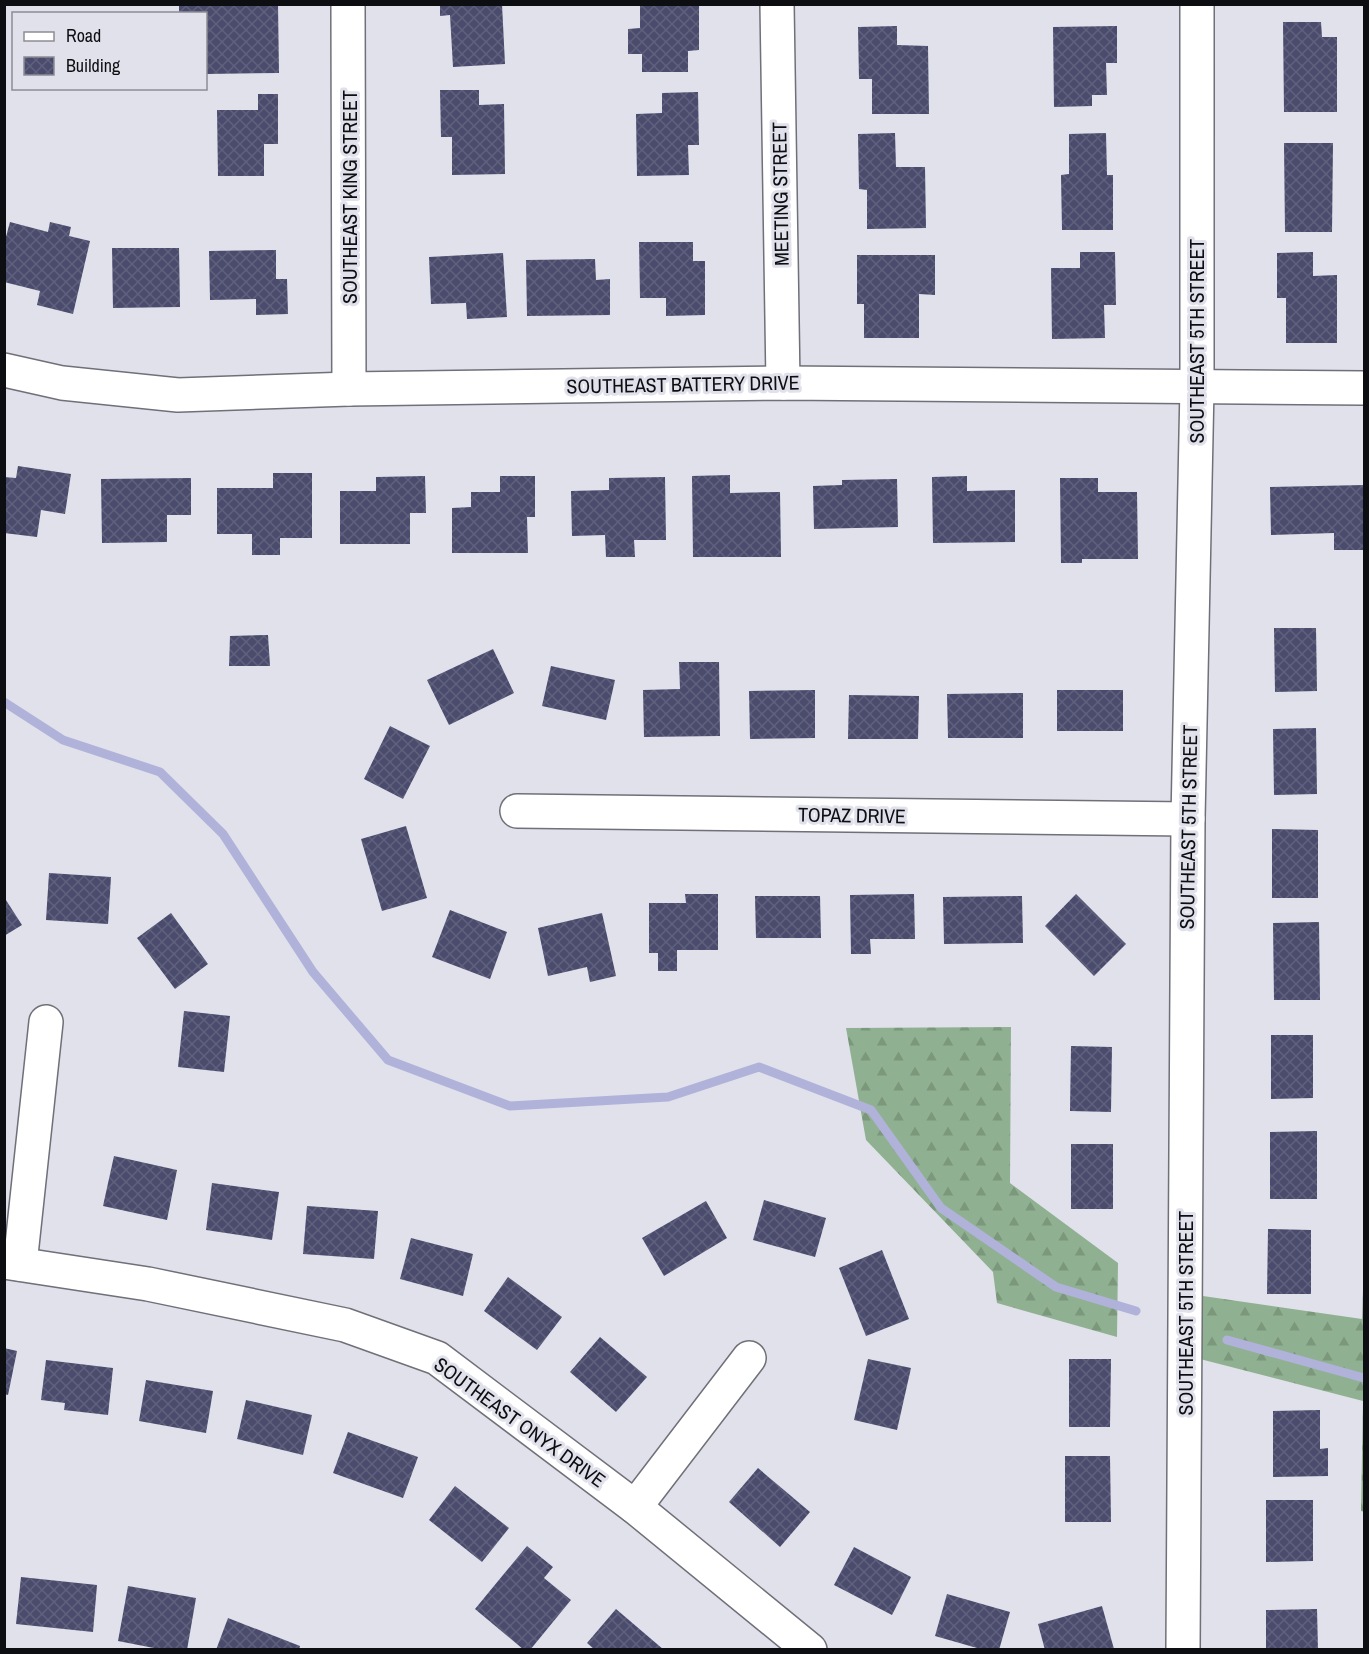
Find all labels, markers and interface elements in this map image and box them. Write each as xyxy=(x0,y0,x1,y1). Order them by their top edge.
legend xyxy=(12,12,207,90)
text: Road xyxy=(66,23,101,48)
text: Building xyxy=(66,53,121,78)
street label: SOUTHEAST KING STREET xyxy=(336,90,363,304)
street label: MEETING STREET xyxy=(765,122,795,266)
street label: SOUTHEAST 5TH STREET xyxy=(1183,239,1210,443)
street label: SOUTHEAST BATTERY DRIVE xyxy=(566,368,800,400)
street label: SOUTHEAST 5TH STREET xyxy=(1173,724,1203,930)
street label: TOPAZ DRIVE xyxy=(798,801,906,829)
street label: SOUTHEAST 5TH STREET xyxy=(1172,1211,1199,1415)
street label: SOUTHEAST ONYX DRIVE xyxy=(429,1351,611,1493)

